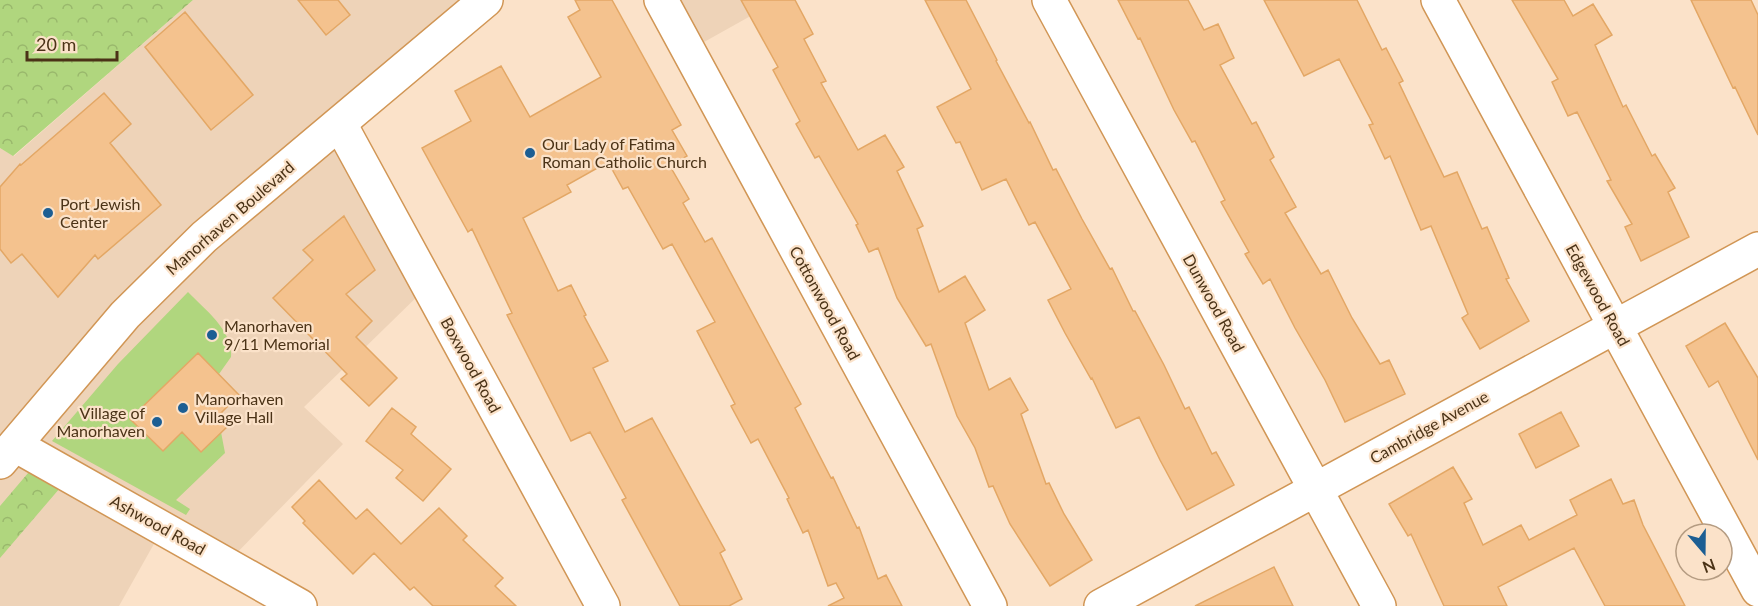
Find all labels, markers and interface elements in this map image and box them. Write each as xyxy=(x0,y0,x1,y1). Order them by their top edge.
scale bar xyxy=(27,24,117,62)
text: 20 m xyxy=(36,33,76,55)
place label: Our Lady of Fatima Roman Catholic Church xyxy=(542,134,707,171)
marker: Our Lady of Fatima Roman Catholic Church xyxy=(523,146,537,160)
street label: Manorhaven Boulevard xyxy=(162,157,298,278)
place label: Port Jewish Center xyxy=(60,194,141,231)
marker: Port Jewish Center xyxy=(41,206,55,220)
street label: Edgewood Road xyxy=(1563,240,1634,349)
street label: Cottonwood Road xyxy=(786,242,865,363)
street label: Dunwood Road xyxy=(1180,250,1249,355)
street label: Boxwood Road xyxy=(437,314,505,416)
place label: Manorhaven 9/11 Memorial xyxy=(224,316,330,353)
marker: Manorhaven 9/11 Memorial xyxy=(205,328,219,342)
street label: Cambridge Avenue xyxy=(1366,386,1491,467)
place label: Manorhaven Village Hall xyxy=(195,389,284,426)
marker: Manorhaven Village Hall xyxy=(176,401,190,415)
place label: Village of Manorhaven xyxy=(56,403,145,440)
marker: Village of Manorhaven xyxy=(150,415,164,429)
street label: Ashwood Road xyxy=(107,491,209,559)
north arrow xyxy=(1674,522,1734,582)
text: N xyxy=(1700,556,1718,578)

